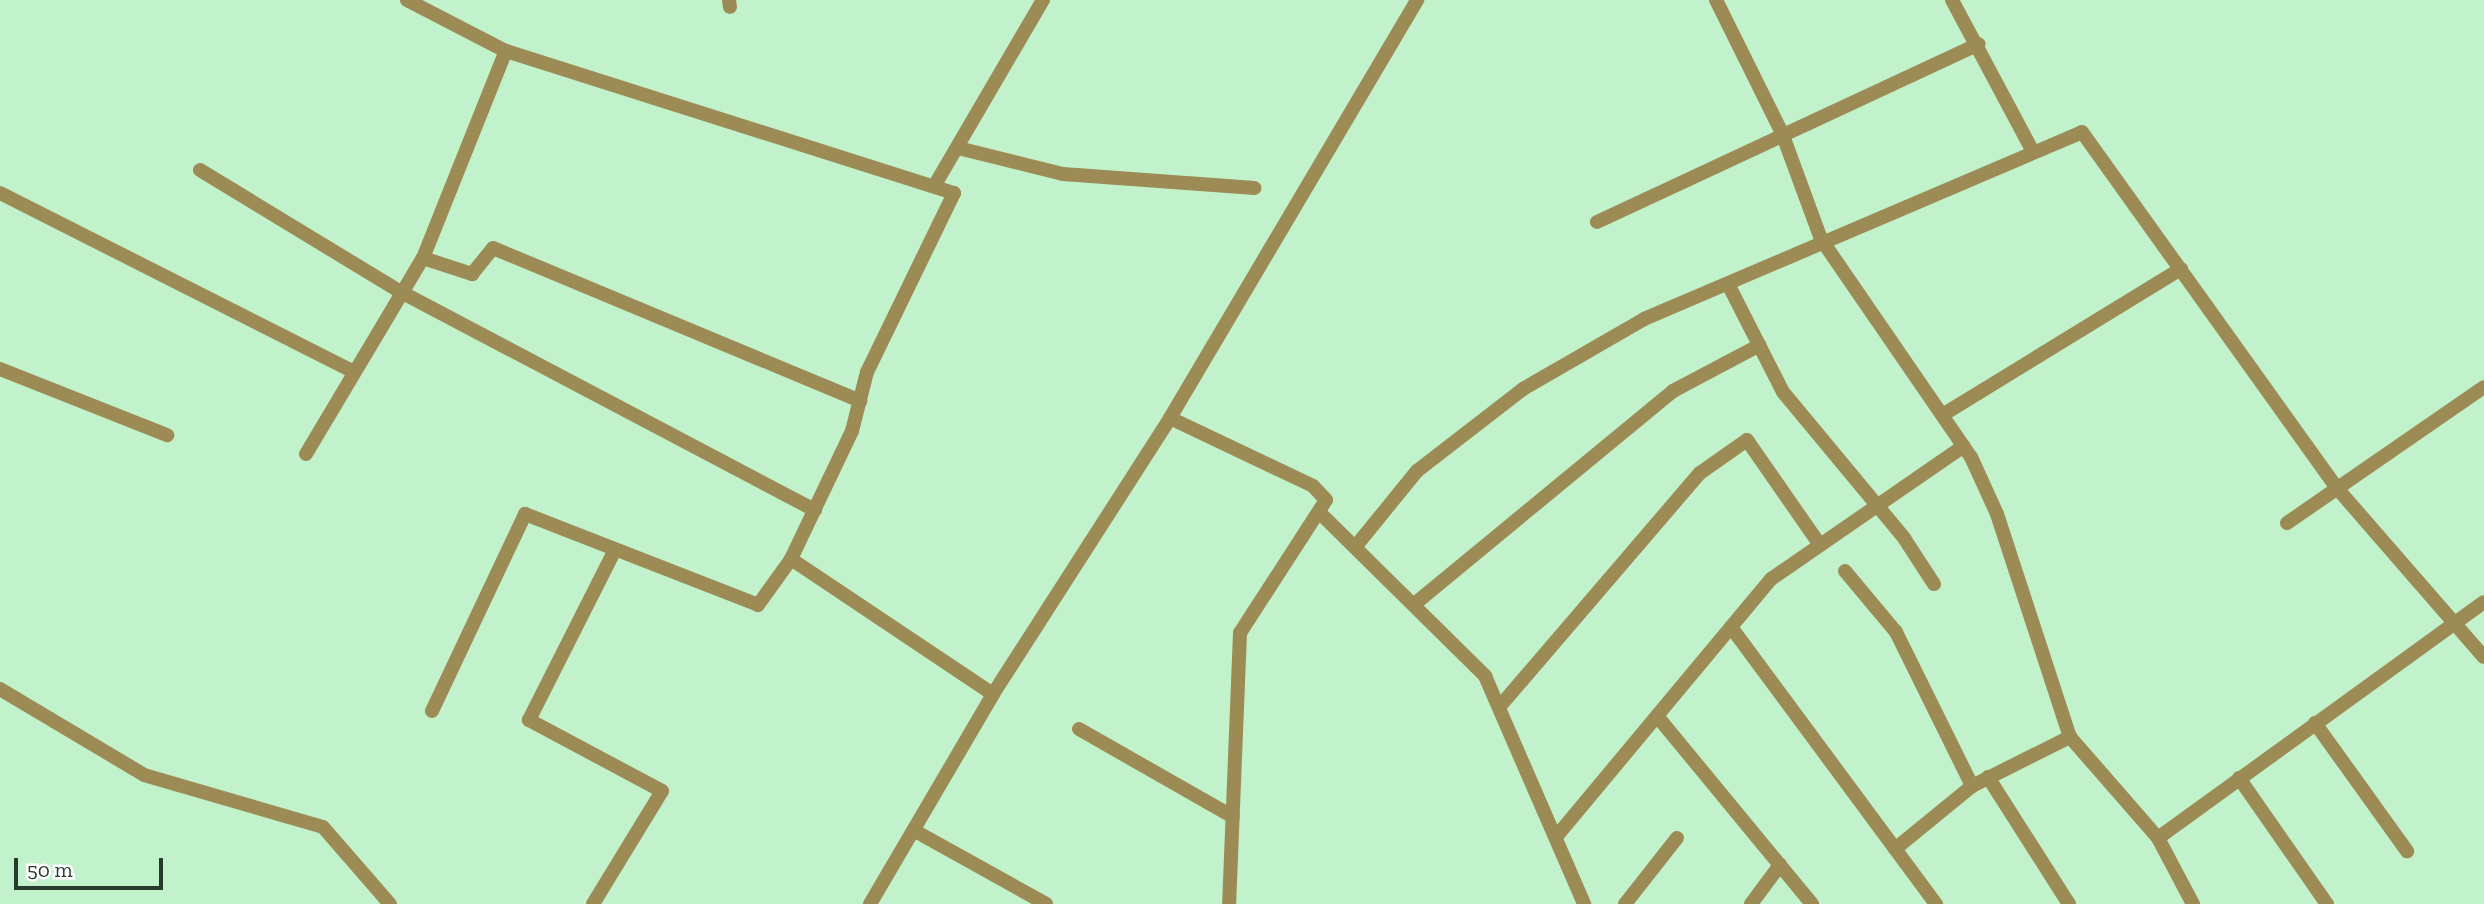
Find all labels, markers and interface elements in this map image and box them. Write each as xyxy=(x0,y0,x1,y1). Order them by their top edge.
scale bar xyxy=(18,844,166,888)
text: 50 m xyxy=(27,857,73,882)

